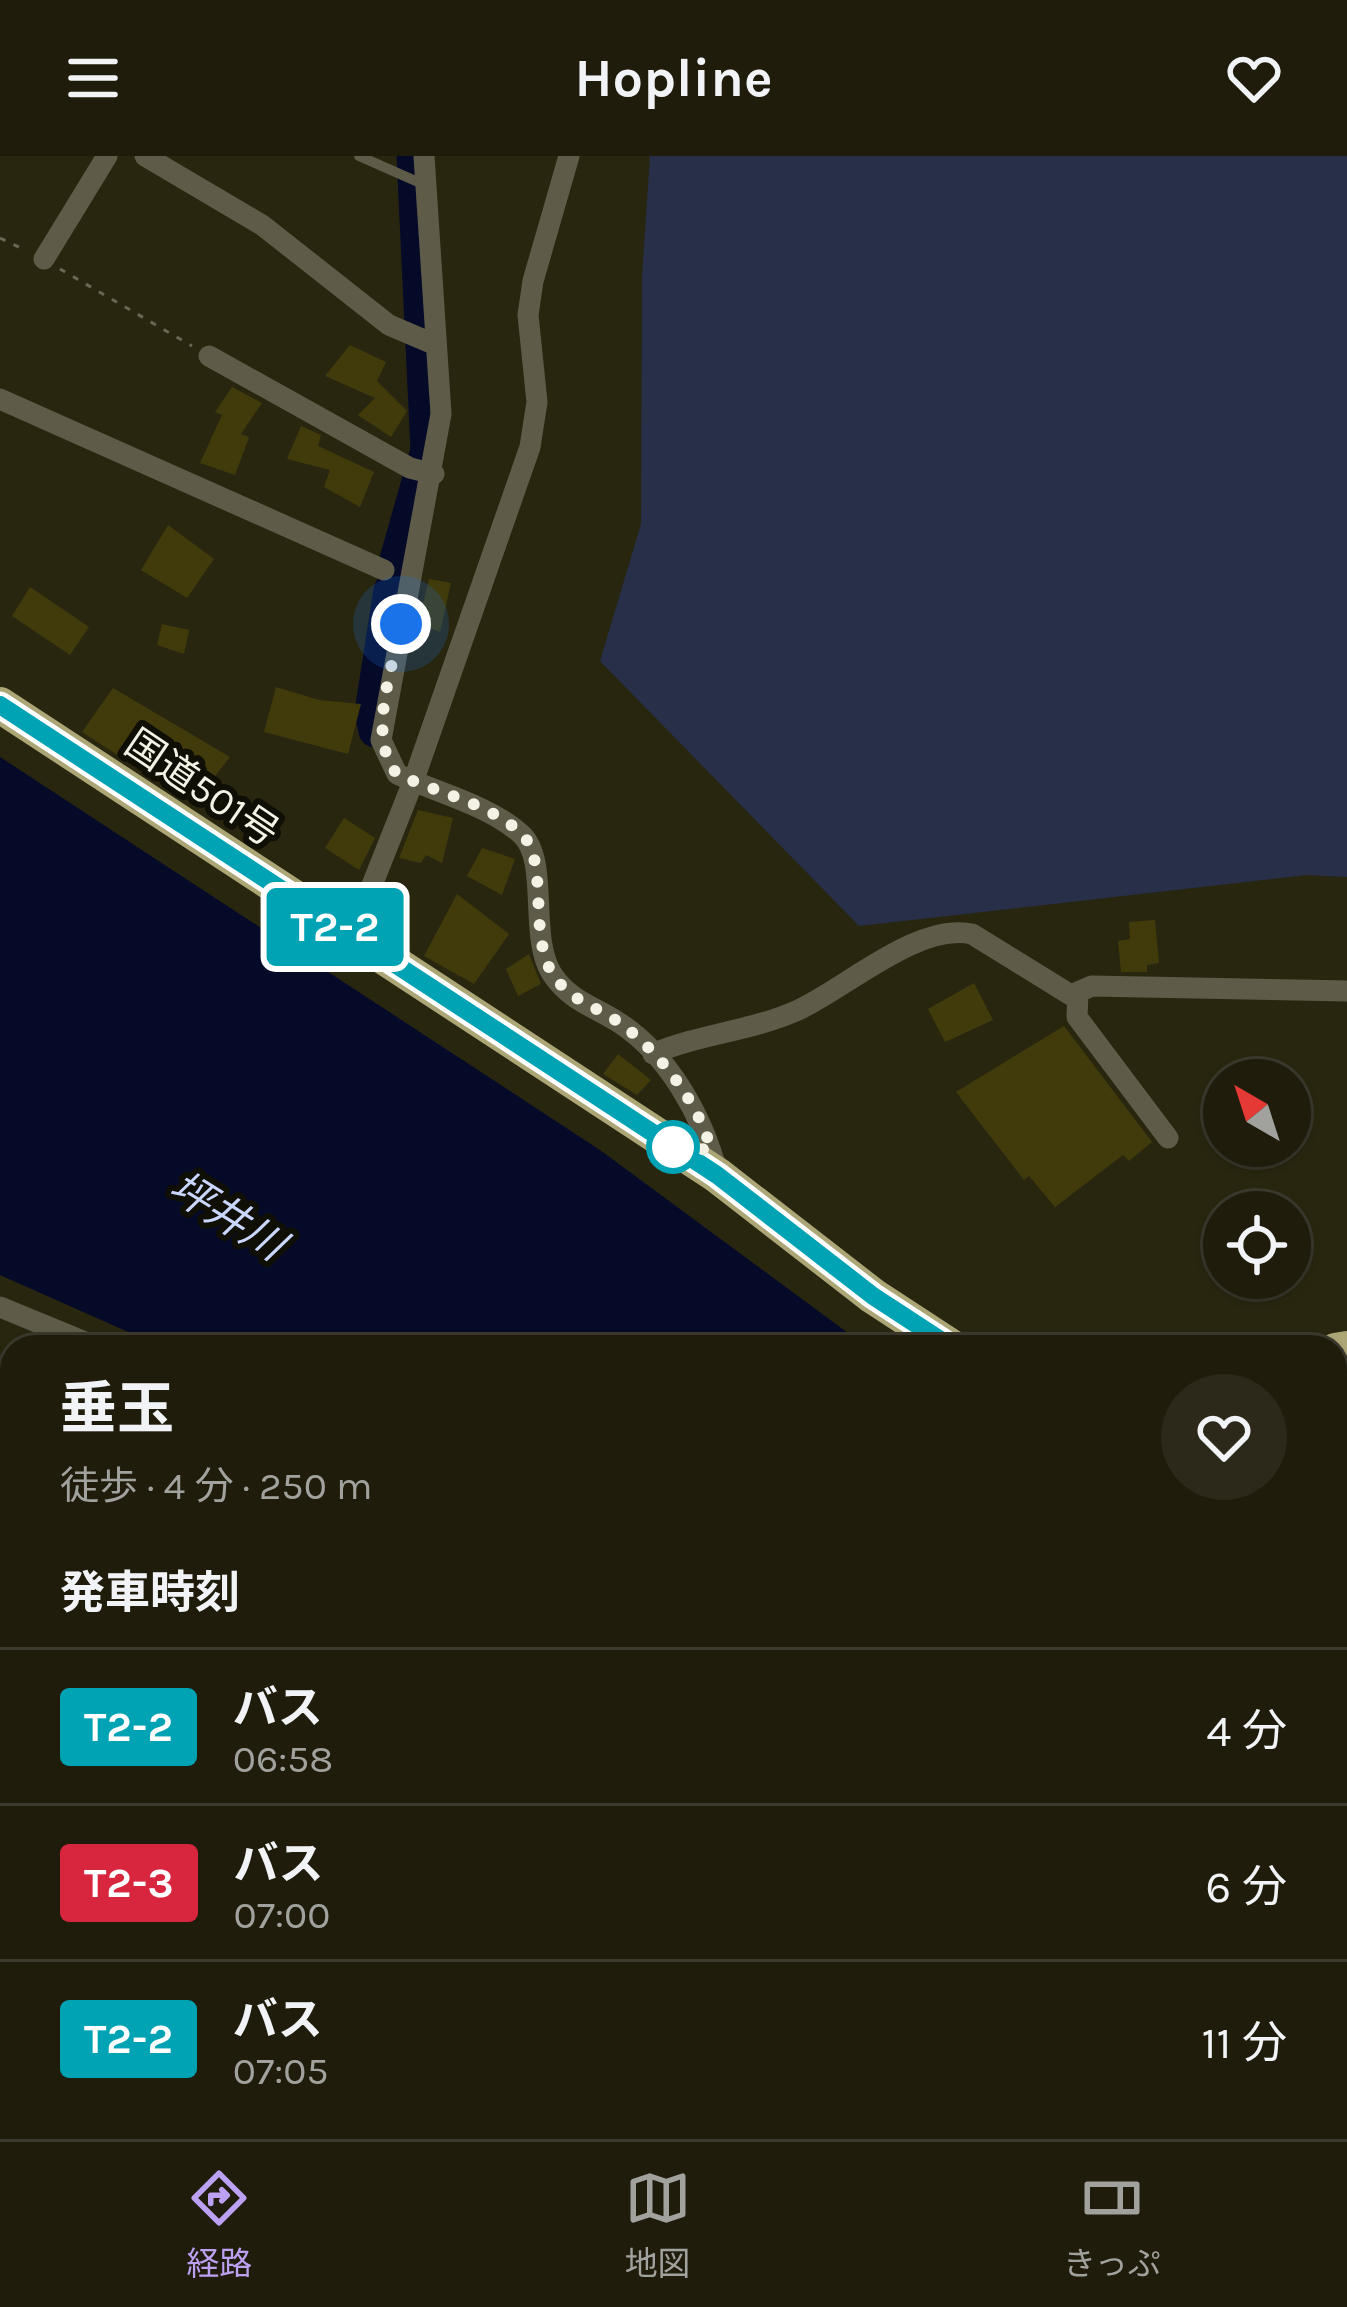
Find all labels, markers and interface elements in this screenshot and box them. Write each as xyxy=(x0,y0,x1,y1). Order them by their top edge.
icon: menu xyxy=(60,45,126,111)
icon: heart xyxy=(1221,45,1287,111)
text: Hopline xyxy=(574,46,773,110)
your location xyxy=(371,594,431,654)
street label: 国道501号 xyxy=(117,720,287,856)
line badge: T2-2 xyxy=(251,888,419,966)
text: T2-2 xyxy=(291,902,379,952)
north arrow xyxy=(1203,1059,1311,1167)
map controls xyxy=(1203,1059,1311,1299)
unlabelled marker xyxy=(648,1122,698,1172)
water label: 坪井川 xyxy=(160,1161,297,1273)
button: locate xyxy=(1203,1191,1311,1299)
button: heart xyxy=(1161,1374,1287,1500)
text: 垂玉 xyxy=(60,1376,174,1442)
text: 徒歩 · 4 分 · 250 m xyxy=(60,1463,373,1509)
text: 発車時刻 xyxy=(60,1567,240,1619)
text: バス xyxy=(233,1682,323,1734)
text: T2-2 xyxy=(84,1702,173,1752)
text: 4 分 xyxy=(1206,1705,1287,1757)
text: 06:58 xyxy=(233,1736,333,1782)
text: バス xyxy=(234,1838,324,1890)
text: T2-3 xyxy=(84,1858,174,1908)
text: 6 分 xyxy=(1206,1861,1287,1913)
text: 07:00 xyxy=(234,1892,330,1938)
text: バス xyxy=(233,1994,323,2046)
text: T2-2 xyxy=(84,2014,173,2064)
text: 11 分 xyxy=(1202,2017,1287,2069)
text: 07:05 xyxy=(233,2048,328,2094)
tab: 経路 xyxy=(186,2165,252,2285)
tab: 地図 xyxy=(625,2165,691,2285)
tab: きっぷ xyxy=(1063,2165,1161,2285)

